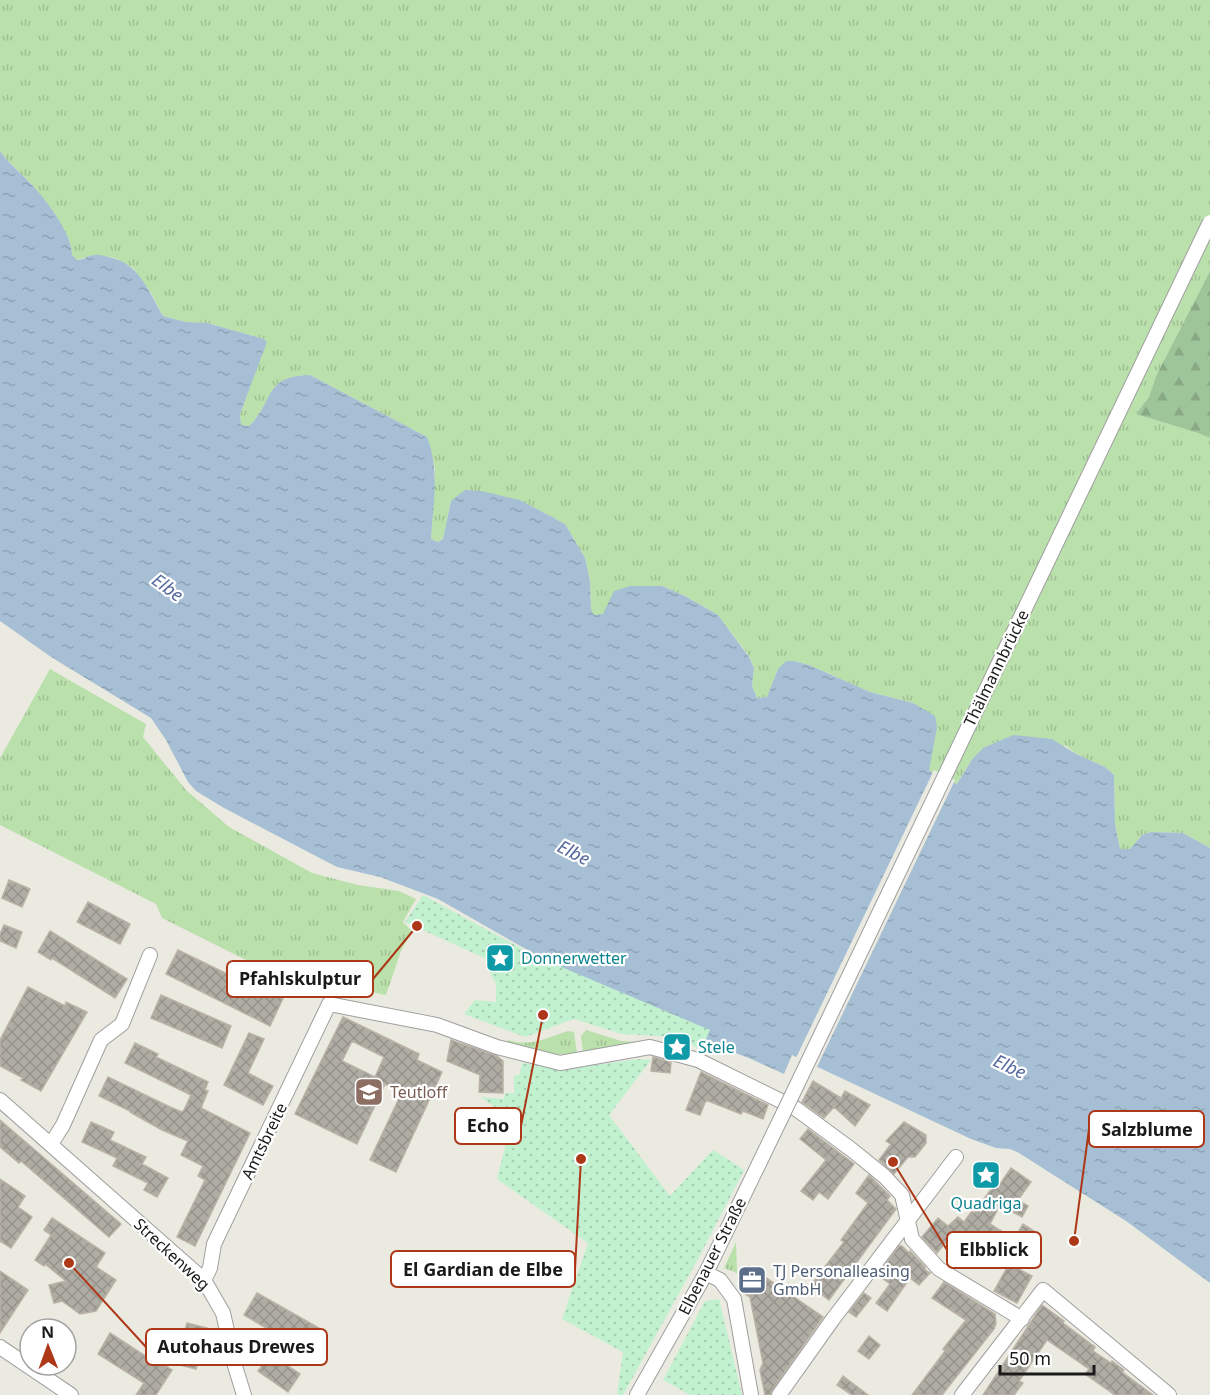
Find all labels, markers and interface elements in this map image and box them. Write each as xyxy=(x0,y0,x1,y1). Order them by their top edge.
water label: Elbe xyxy=(147,568,189,607)
street label: Thälmannbrücke xyxy=(958,606,1034,730)
water label: Elbe xyxy=(554,834,594,870)
place icon: Donnerwetter xyxy=(484,942,516,974)
place label: Donnerwetter xyxy=(521,947,627,969)
callout: Pfahlskulptur xyxy=(227,961,373,997)
text: Pfahlskulptur xyxy=(239,966,361,990)
place icon: Stele xyxy=(661,1031,693,1063)
place label: Stele xyxy=(698,1036,735,1058)
water label: Elbe xyxy=(990,1048,1030,1084)
school or university icon: Teutloff xyxy=(353,1076,385,1108)
place label: Teutloff xyxy=(390,1081,448,1103)
street label: Amtsbreite xyxy=(236,1099,292,1183)
callout: Echo xyxy=(455,1108,521,1144)
callout: Salzblume xyxy=(1089,1111,1204,1147)
text: Echo xyxy=(467,1113,509,1137)
text: Salzblume xyxy=(1101,1117,1193,1141)
place icon: Quadriga xyxy=(970,1159,1002,1191)
place label: Quadriga xyxy=(951,1192,1021,1214)
street label: Elbenauer Straße xyxy=(673,1193,751,1319)
street label: Streckenweg xyxy=(129,1213,215,1295)
callout: Elbblick xyxy=(947,1232,1041,1268)
text: Elbblick xyxy=(959,1237,1030,1261)
callout: El Gardian de Elbe xyxy=(391,1251,575,1287)
text: El Gardian de Elbe xyxy=(403,1257,563,1281)
place label: TJ Personalleasing GmbH xyxy=(773,1260,910,1300)
office icon: TJ Personalleasing GmbH xyxy=(736,1264,768,1296)
north arrow xyxy=(18,1317,78,1377)
text: N xyxy=(41,1321,54,1343)
callout: Autohaus Drewes xyxy=(146,1329,327,1365)
text: Autohaus Drewes xyxy=(157,1334,315,1358)
scale bar xyxy=(1000,1338,1094,1376)
text: 50 m xyxy=(1009,1346,1051,1370)

